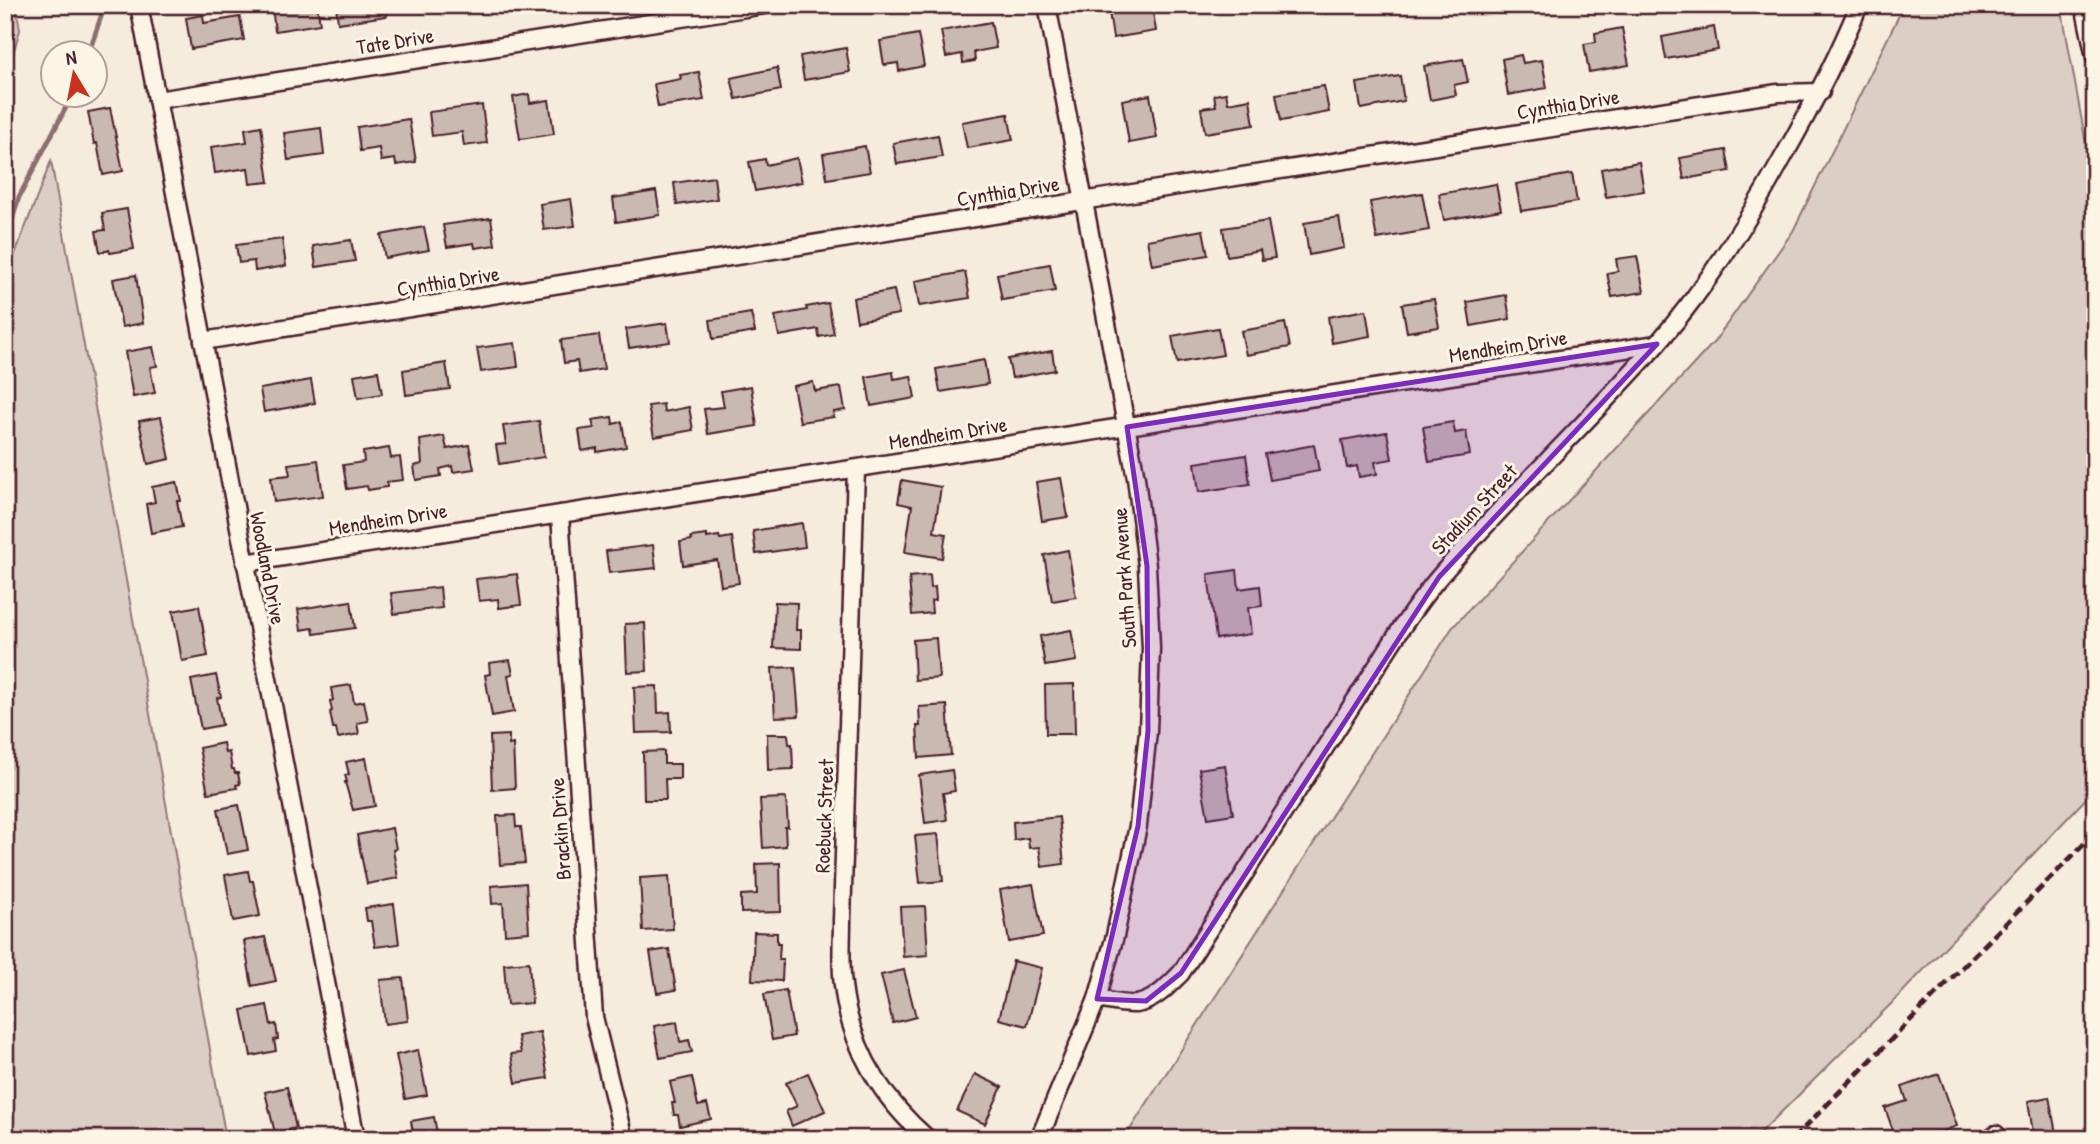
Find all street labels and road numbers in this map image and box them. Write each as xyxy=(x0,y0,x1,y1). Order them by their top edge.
street label: Tate Drive xyxy=(354,21,436,61)
street label: Cynthia Drive xyxy=(1515,82,1621,126)
street label: Cynthia Drive xyxy=(955,169,1061,213)
street label: Cynthia Drive xyxy=(395,259,501,303)
street label: Mendheim Drive xyxy=(1447,322,1569,370)
street label: Mendheim Drive xyxy=(887,409,1009,457)
street label: Stadium Street xyxy=(1424,457,1524,561)
street label: Mendheim Drive xyxy=(327,495,449,543)
street label: South Park Avenue xyxy=(1105,507,1143,649)
street label: Woodland Drive xyxy=(243,509,293,627)
street label: Roebuck Street xyxy=(808,758,841,873)
street label: Brackin Drive xyxy=(542,777,578,881)

